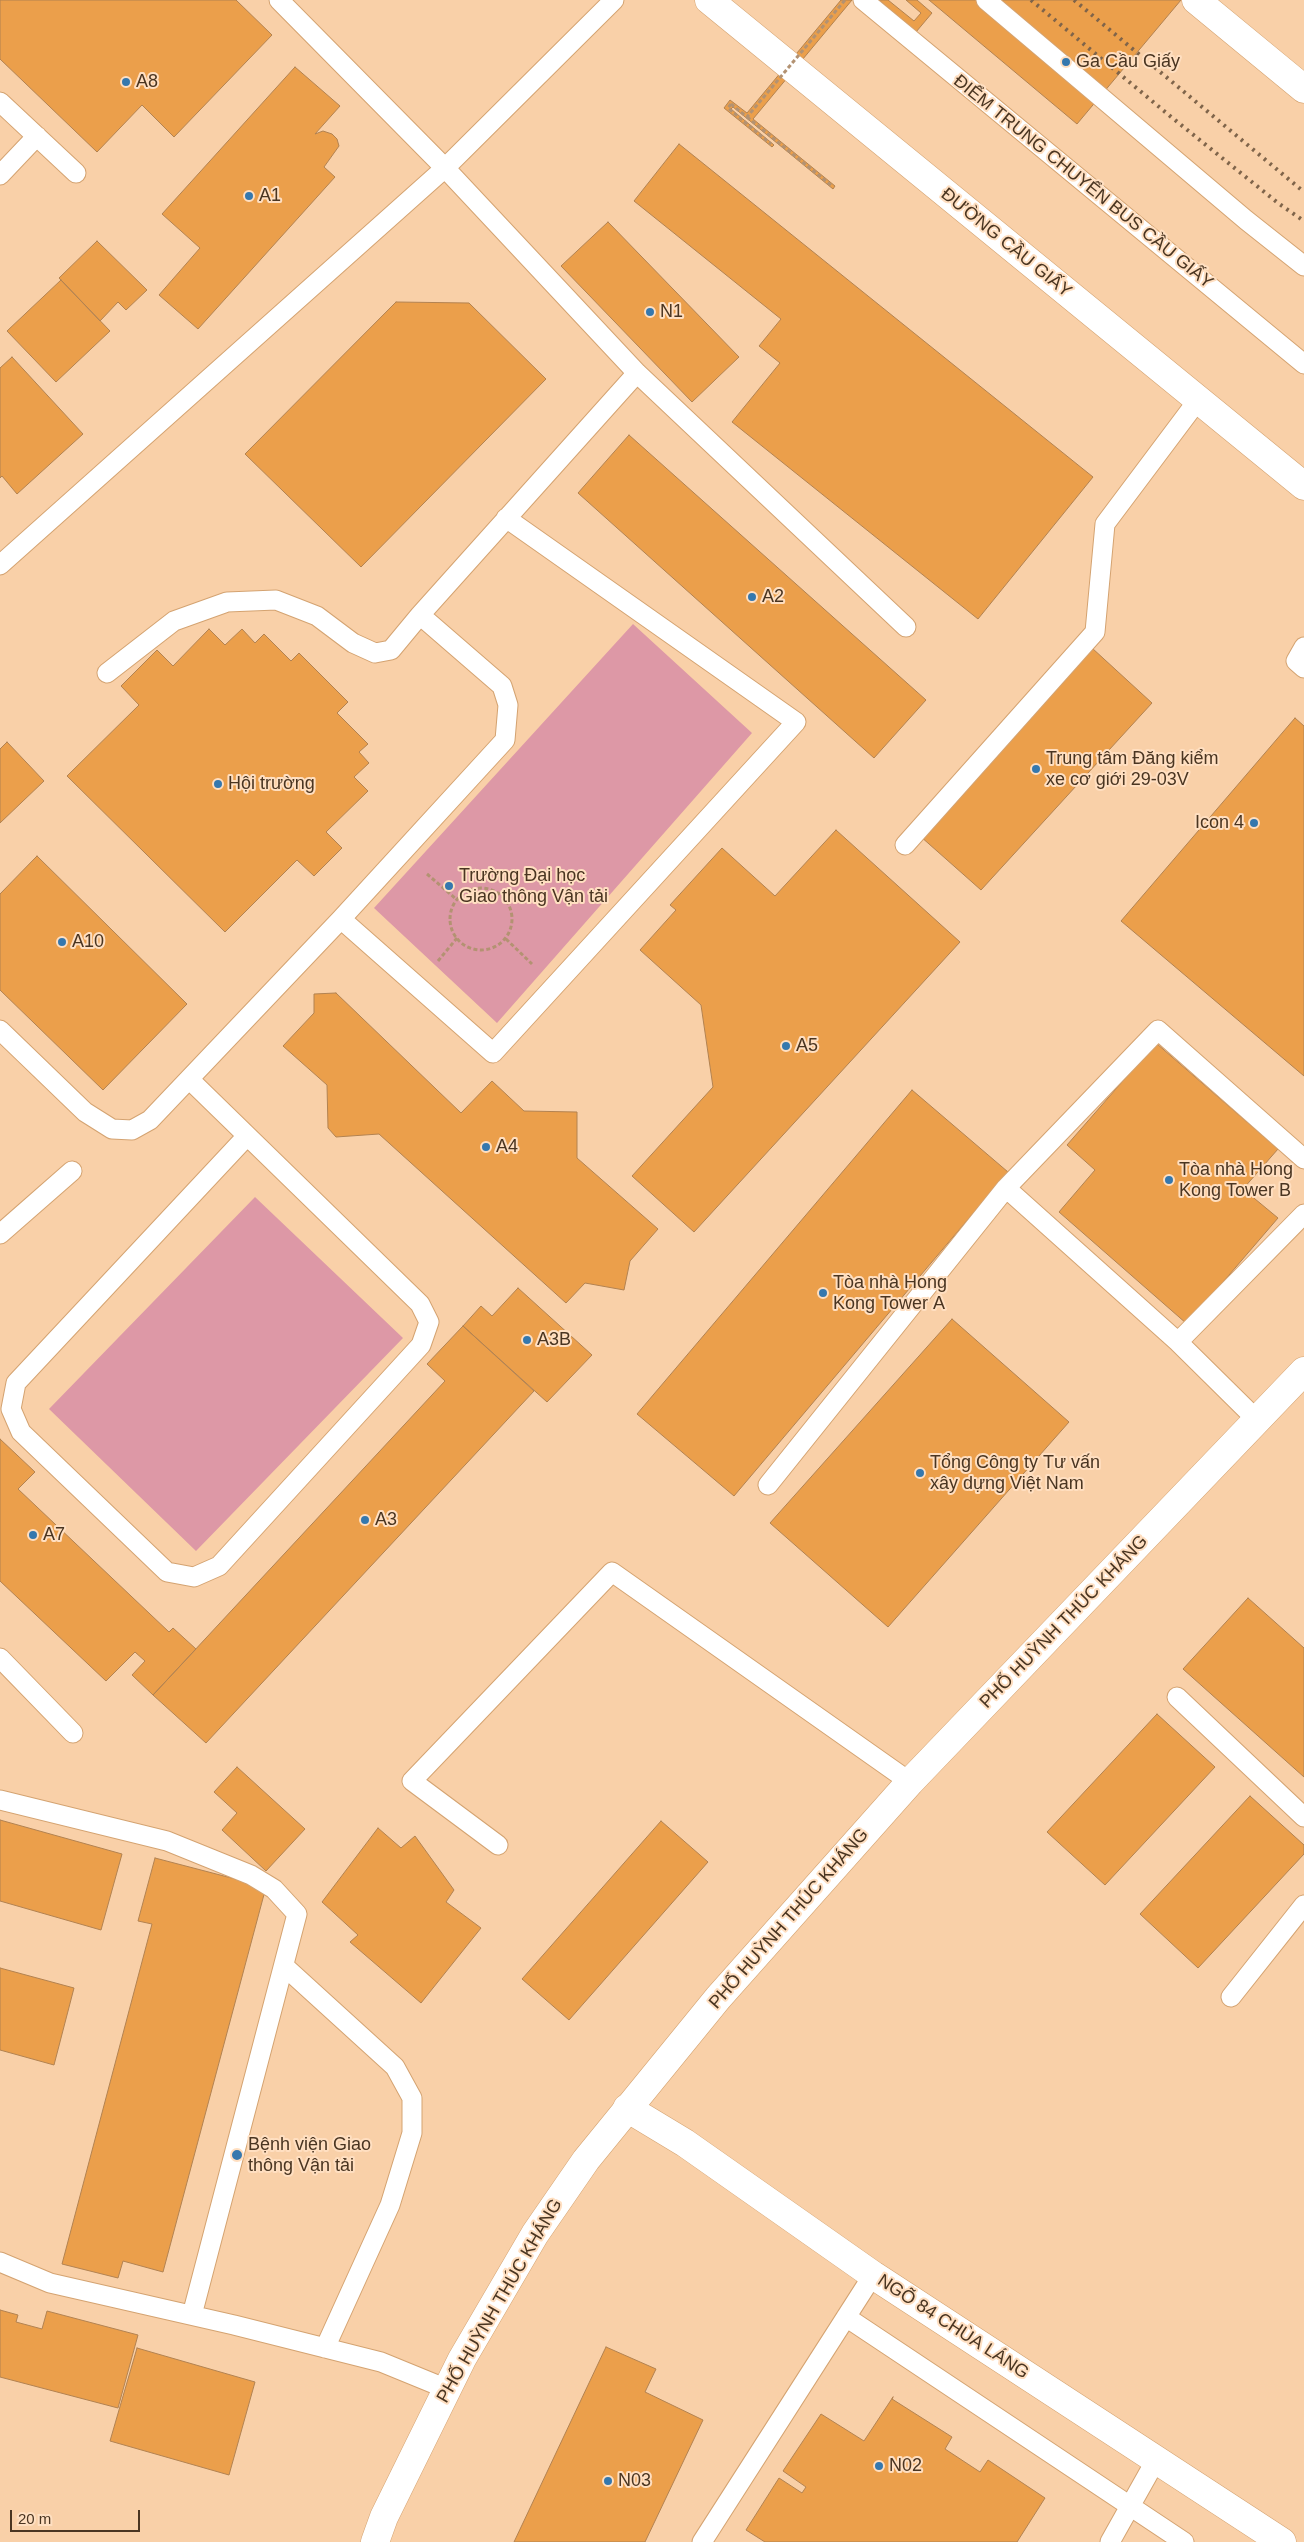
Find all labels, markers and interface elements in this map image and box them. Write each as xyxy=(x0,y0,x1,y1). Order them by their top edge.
place label: Ga Cầu Giấy xyxy=(1076,51,1180,73)
marker: Ga Cầu Giấy xyxy=(1060,56,1072,68)
street label: ĐIỂM TRUNG CHUYỂN BUS CẦU GIẤY xyxy=(949,70,1217,294)
place label: A8 xyxy=(136,71,158,93)
marker: A8 xyxy=(120,76,132,88)
street label: ĐƯỜNG CẦU GIẤY xyxy=(936,184,1076,302)
place label: A1 xyxy=(259,185,281,207)
marker: A1 xyxy=(243,190,255,202)
place label: N1 xyxy=(660,301,683,323)
marker: N1 xyxy=(644,306,656,318)
place label: A2 xyxy=(762,586,784,608)
marker: A2 xyxy=(746,591,758,603)
place label: Trung tâm Đăng kiểm xe cơ giới 29-03V xyxy=(1046,748,1218,791)
marker: Trung tâm Đăng kiểm xe cơ giới 29-03V xyxy=(1030,763,1042,775)
place label: Hội trường xyxy=(228,773,315,795)
marker: Hội trường xyxy=(212,778,224,790)
place label: Icon 4 xyxy=(1195,812,1244,834)
marker: Icon 4 xyxy=(1248,817,1260,829)
place label: Trường Đại học Giao thông Vận tải xyxy=(459,865,608,908)
marker: Trường Đại học Giao thông Vận tải xyxy=(443,880,455,892)
place label: A10 xyxy=(72,931,104,953)
marker: A10 xyxy=(56,936,68,948)
place label: A5 xyxy=(796,1035,818,1057)
marker: A5 xyxy=(780,1040,792,1052)
place label: A4 xyxy=(496,1136,518,1158)
marker: A4 xyxy=(480,1141,492,1153)
place label: Tòa nhà Hong Kong Tower B xyxy=(1179,1159,1293,1202)
marker: Tòa nhà Hong Kong Tower B xyxy=(1163,1174,1175,1186)
place label: Tòa nhà Hong Kong Tower A xyxy=(833,1272,947,1315)
marker: Tòa nhà Hong Kong Tower A xyxy=(817,1287,829,1299)
place label: A3B xyxy=(537,1329,571,1351)
marker: A3B xyxy=(521,1334,533,1346)
place label: Tổng Công ty Tư vấn xây dựng Việt Nam xyxy=(930,1452,1100,1495)
marker: Tổng Công ty Tư vấn xây dựng Việt Nam xyxy=(914,1467,926,1479)
place label: A3 xyxy=(375,1509,397,1531)
marker: A3 xyxy=(359,1514,371,1526)
place label: A7 xyxy=(43,1524,65,1546)
marker: A7 xyxy=(27,1529,39,1541)
street label: PHỐ HUỲNH THÚC KHÁNG xyxy=(976,1531,1152,1713)
street label: PHỐ HUỲNH THÚC KHÁNG xyxy=(705,1824,873,2014)
place label: Bệnh viện Giao thông Vận tải xyxy=(248,2134,371,2176)
marker: Bệnh viện Giao thông Vận tải xyxy=(230,2148,244,2162)
street label: PHỐ HUỲNH THÚC KHÁNG xyxy=(433,2195,567,2407)
street label: NGÕ 84 CHÙA LÁNG xyxy=(873,2270,1033,2384)
place label: N02 xyxy=(889,2455,922,2477)
marker: N02 xyxy=(873,2460,885,2472)
place label: N03 xyxy=(618,2470,651,2492)
marker: N03 xyxy=(602,2475,614,2487)
scale bar xyxy=(12,2500,142,2532)
text: 20 m xyxy=(18,2510,51,2527)

